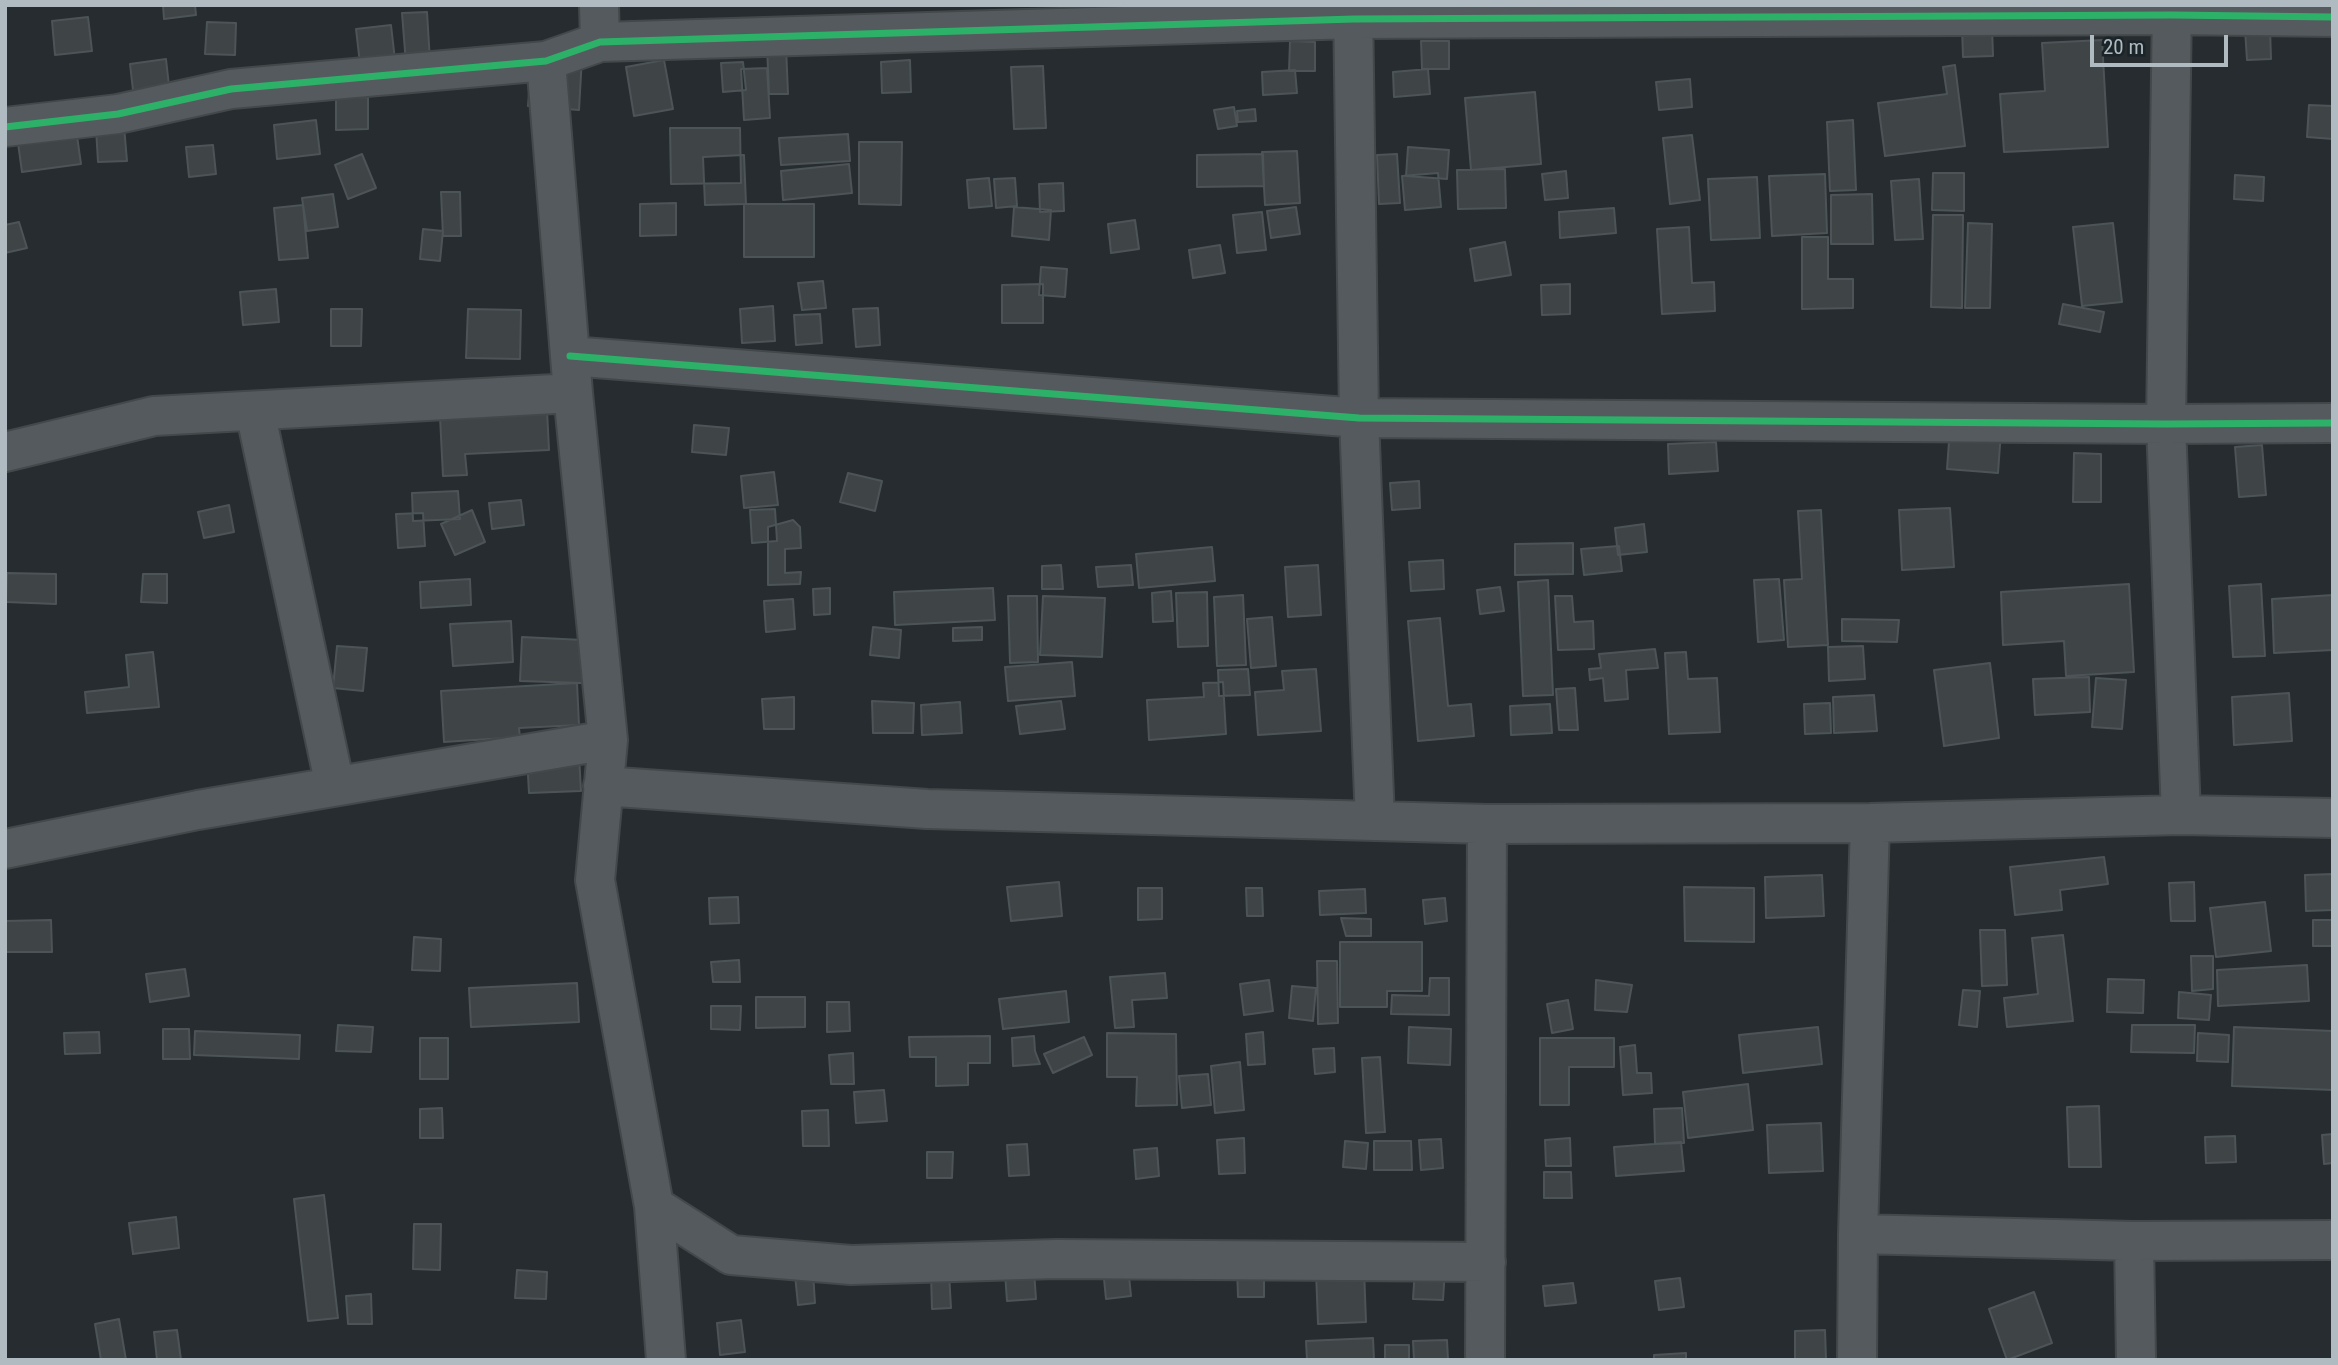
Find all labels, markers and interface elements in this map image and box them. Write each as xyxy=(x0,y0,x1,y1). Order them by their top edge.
scale bar xyxy=(2093,21,2231,65)
text: 20 m xyxy=(2103,35,2144,59)

